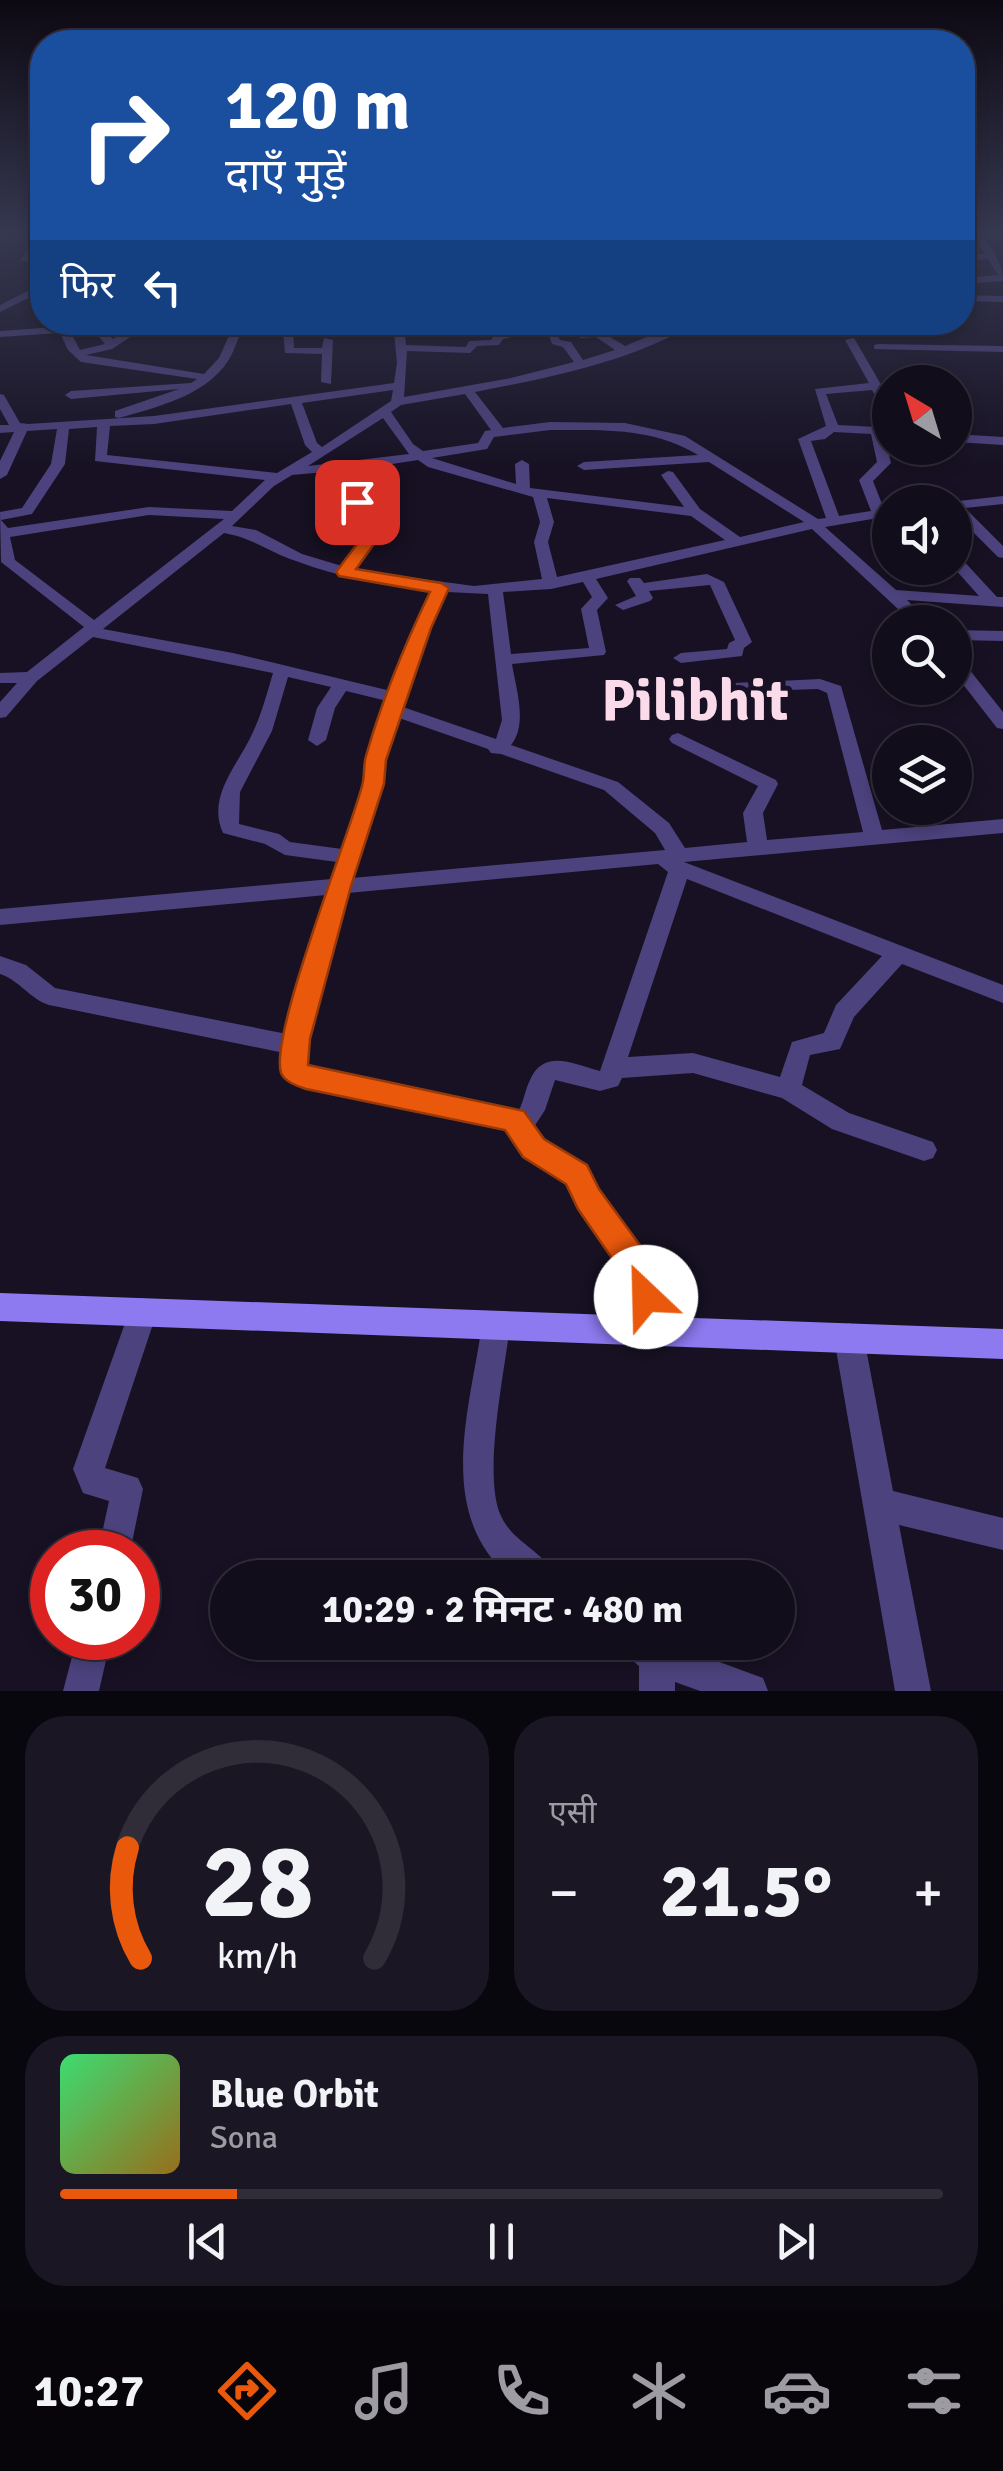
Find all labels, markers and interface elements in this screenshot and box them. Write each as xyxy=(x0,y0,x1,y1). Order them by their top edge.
text: 120 m xyxy=(225,62,410,148)
icon: right xyxy=(60,70,190,200)
text: दाएँ मुड़ें xyxy=(225,148,346,203)
icon: left xyxy=(135,260,190,315)
text: फिर xyxy=(60,262,115,309)
north arrow xyxy=(872,365,972,465)
map controls xyxy=(872,365,972,825)
pin xyxy=(315,460,400,545)
icon: arrive xyxy=(330,475,385,530)
button: sound xyxy=(872,485,972,585)
button: search xyxy=(872,605,972,705)
district label: Pilibhit xyxy=(601,665,789,737)
button: layers xyxy=(872,725,972,825)
position arrow xyxy=(594,1245,698,1349)
speed limit sign: 30 xyxy=(30,1530,160,1660)
text: 10:29 · 2 मिनट · 480 m xyxy=(322,1586,683,1633)
text: एसी xyxy=(549,1793,597,1832)
text: 28 xyxy=(201,1818,313,1946)
text: 21.5° xyxy=(660,1845,833,1938)
text: − xyxy=(549,1859,579,1927)
text: + xyxy=(913,1859,943,1927)
text: km/h xyxy=(217,1934,297,1978)
text: Blue Orbit xyxy=(210,2071,379,2118)
text: Sona xyxy=(210,2118,278,2157)
icon: previous xyxy=(180,2214,235,2269)
icon: pause xyxy=(474,2214,529,2269)
icon: next xyxy=(768,2214,823,2269)
icon: directions xyxy=(212,2356,282,2426)
icon: music xyxy=(349,2356,419,2426)
icon: phone xyxy=(487,2356,557,2426)
icon: climate xyxy=(624,2356,694,2426)
icon: car xyxy=(762,2356,832,2426)
icon: filters xyxy=(899,2356,969,2426)
text: 10:27 xyxy=(34,2364,144,2419)

